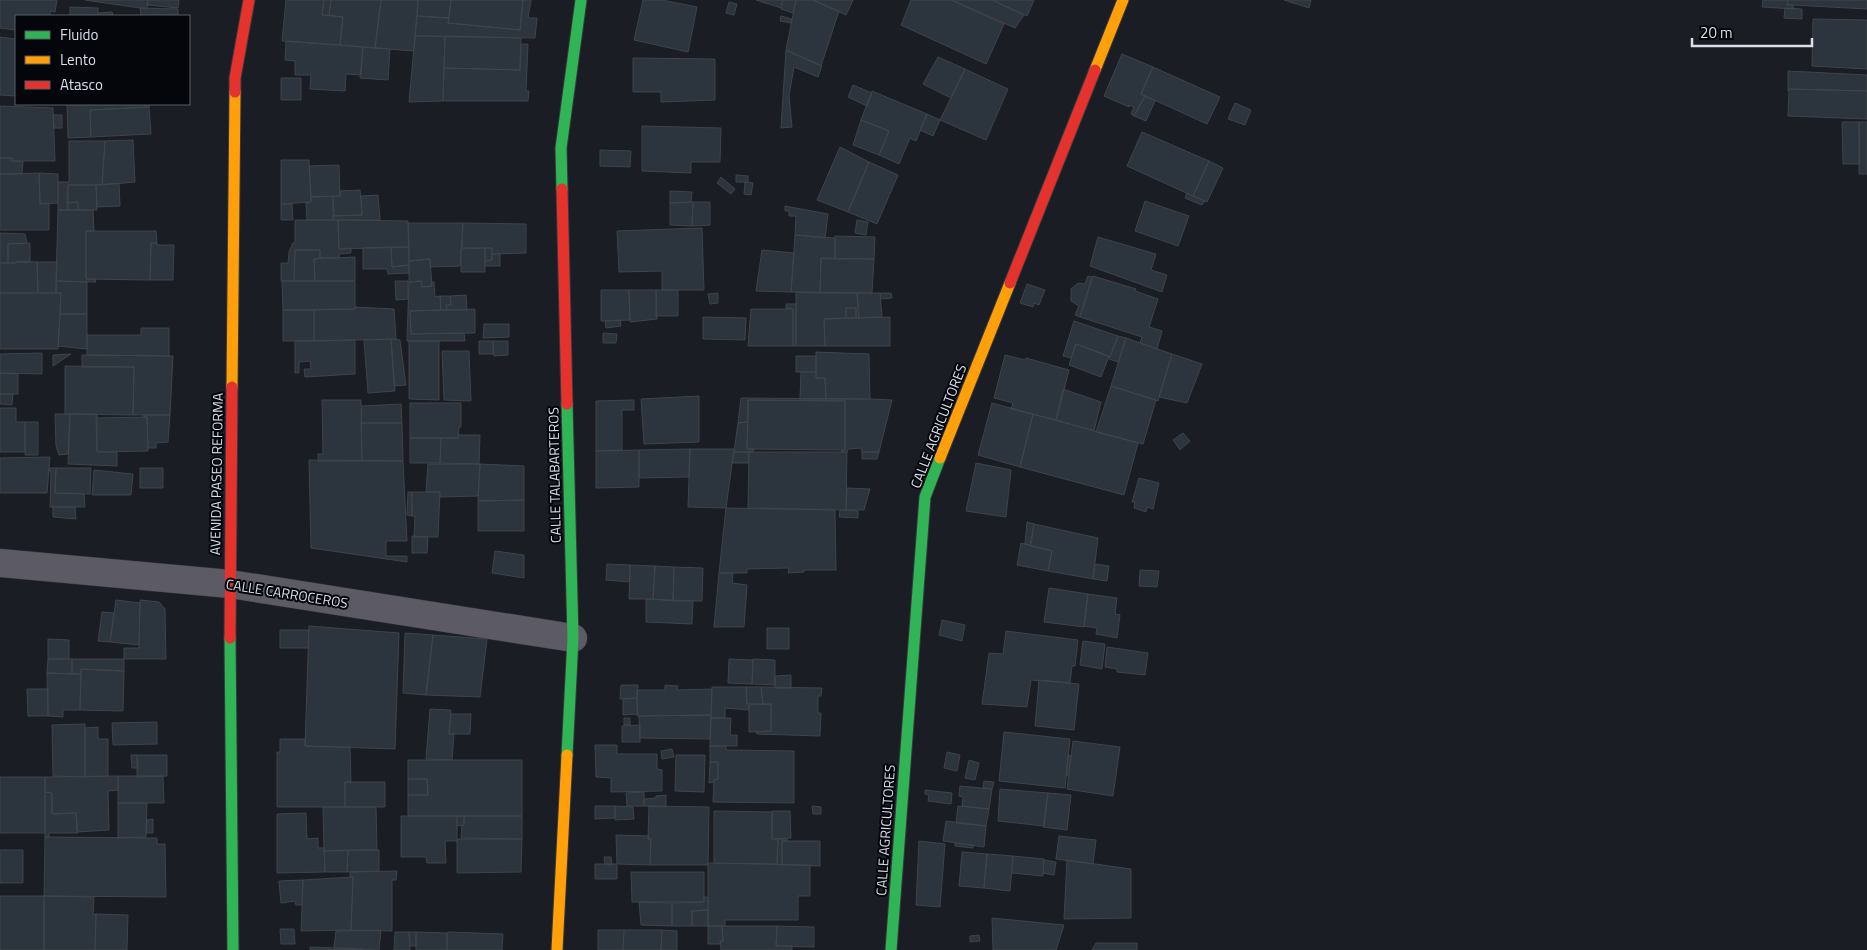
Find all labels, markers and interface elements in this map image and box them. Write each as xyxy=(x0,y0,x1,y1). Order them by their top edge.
legend xyxy=(15,15,190,105)
scale bar xyxy=(1692,15,1812,47)
text: 20 m xyxy=(1700,21,1733,44)
text: Fluido xyxy=(60,23,99,46)
text: Lento xyxy=(60,48,96,71)
text: Atasco xyxy=(60,73,103,96)
street label: CALLE AGRICULTORES xyxy=(905,361,971,491)
street label: AVENIDA PASEO REFORMA xyxy=(204,392,228,555)
street label: CALLE TALABARTEROS xyxy=(542,407,566,543)
street label: CALLE CARROCEROS xyxy=(224,573,350,613)
street label: CALLE AGRICULTORES xyxy=(870,764,900,896)

